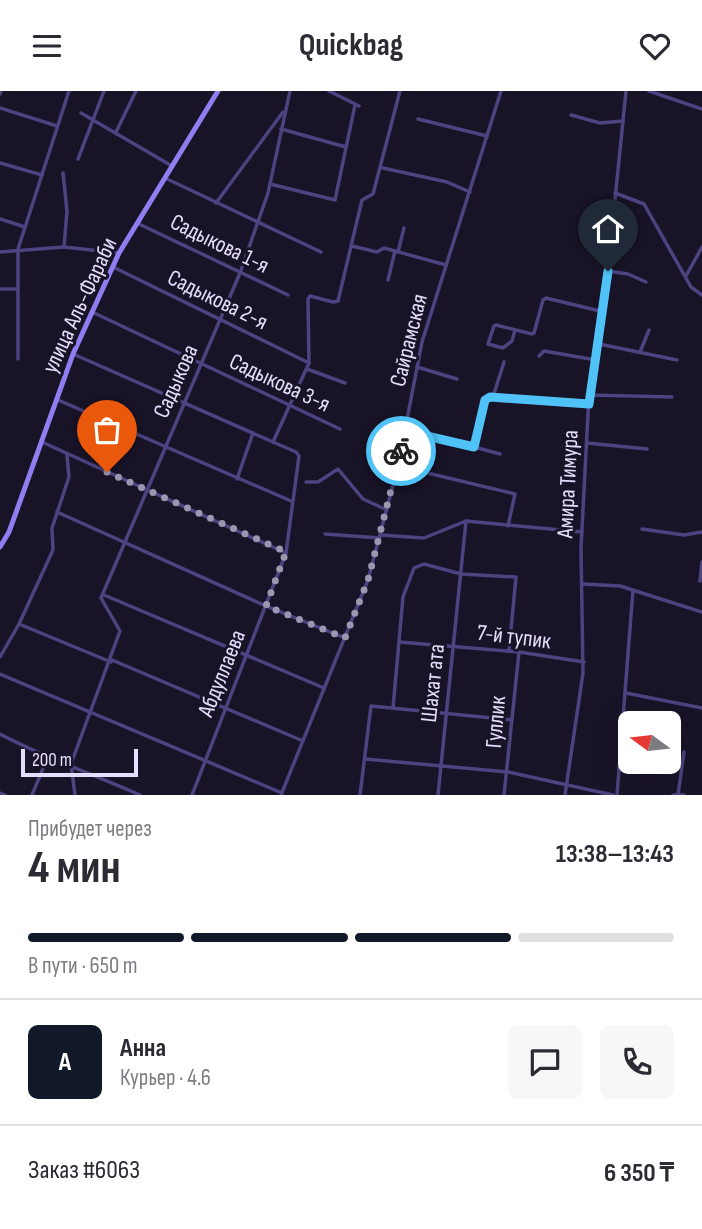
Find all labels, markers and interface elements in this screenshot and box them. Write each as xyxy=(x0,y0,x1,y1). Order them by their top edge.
text: Quickbag xyxy=(299,26,403,65)
icon: menu xyxy=(28,27,66,65)
icon: heart xyxy=(636,27,674,65)
pin xyxy=(578,199,638,271)
street label: Садыкова 1-я xyxy=(166,208,274,280)
icon: home xyxy=(589,210,627,248)
street label: улица Аль-Фараби xyxy=(36,233,123,378)
street label: Садыкова 2-я xyxy=(163,264,272,336)
street label: Сайрамская xyxy=(384,291,434,389)
street label: Садыкова xyxy=(147,340,204,422)
street label: Садыкова 3-я xyxy=(225,347,334,418)
pin xyxy=(77,400,137,472)
icon: bag xyxy=(88,411,126,449)
courier xyxy=(366,416,436,486)
street label: Амира Тимура xyxy=(551,429,585,540)
icon: bike xyxy=(382,432,420,470)
street label: 7-й тупик xyxy=(475,619,553,655)
street label: Абдуллаева xyxy=(192,626,252,722)
street label: Шахат ата xyxy=(415,642,451,724)
street label: Гуллик xyxy=(480,695,512,749)
north arrow xyxy=(618,711,681,773)
map controls xyxy=(618,711,681,774)
scale bar xyxy=(21,746,138,778)
text: 200 m xyxy=(32,749,72,772)
text: Прибудет через xyxy=(28,815,152,843)
text: 13:38–13:43 xyxy=(556,839,674,870)
text: 4 мин xyxy=(28,841,121,896)
text: В пути · 650 m xyxy=(28,952,138,980)
button: chat xyxy=(508,1025,582,1099)
button: phone xyxy=(600,1025,674,1099)
text: Анна xyxy=(120,1033,166,1064)
text: А xyxy=(59,1047,71,1078)
text: Курьер · 4.6 xyxy=(120,1064,211,1092)
text: Заказ #6063 xyxy=(28,1155,140,1186)
text: 6 350 ₸ xyxy=(604,1158,674,1189)

